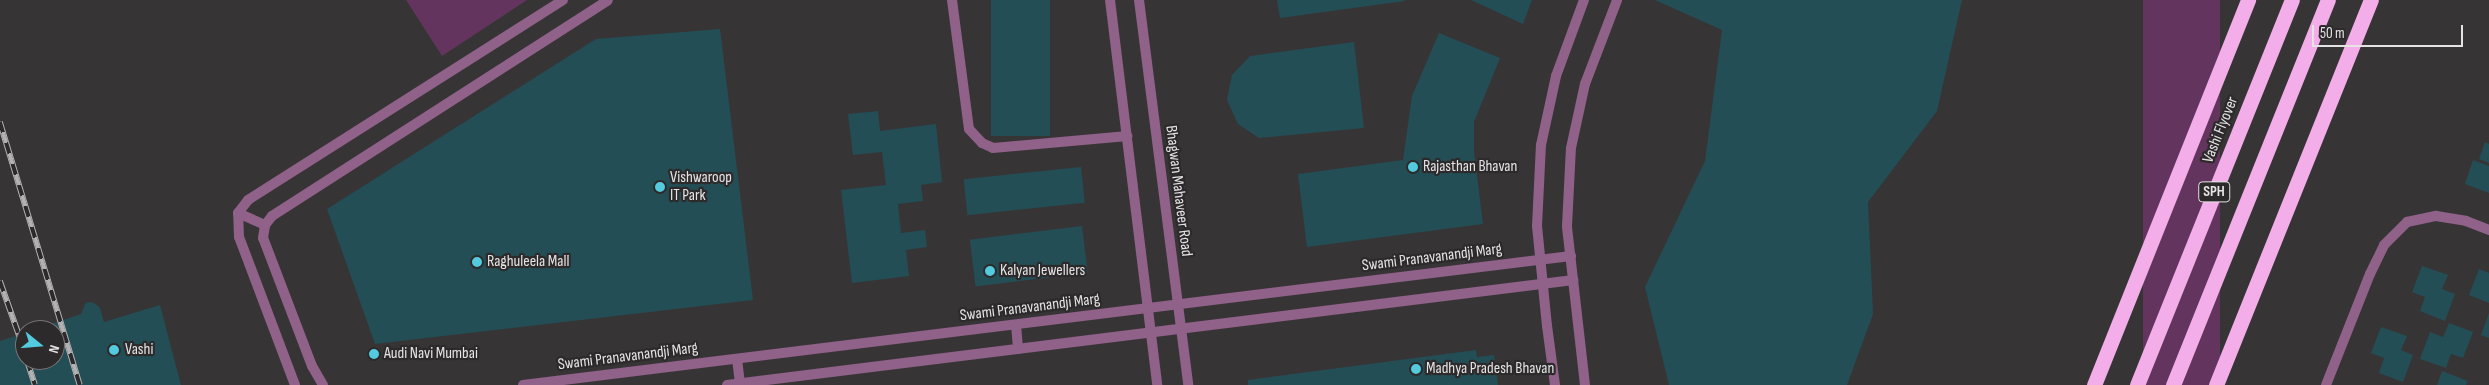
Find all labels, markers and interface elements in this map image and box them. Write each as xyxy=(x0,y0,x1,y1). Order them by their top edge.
scale bar xyxy=(2314,15,2465,47)
text: 50 m xyxy=(2320,24,2345,43)
street label: Vashi Flyover xyxy=(2199,94,2243,166)
street label: Bhagwan Mahaveer Road xyxy=(1160,124,1196,258)
place label: Rajasthan Bhavan xyxy=(1423,157,1517,177)
marker: Rajasthan Bhavan xyxy=(1407,161,1419,173)
place label: Vishwaroop IT Park xyxy=(670,168,732,206)
road number: SPH xyxy=(2198,180,2230,204)
marker: Vishwaroop IT Park xyxy=(654,181,666,193)
street label: Swami Pranavanandji Marg xyxy=(1361,240,1503,276)
place label: Raghuleela Mall xyxy=(487,252,569,272)
marker: Raghuleela Mall xyxy=(471,256,483,268)
place label: Kalyan Jewellers xyxy=(1000,261,1085,281)
marker: Kalyan Jewellers xyxy=(984,265,996,277)
street label: Swami Pranavanandji Marg xyxy=(959,290,1101,326)
north arrow xyxy=(15,320,65,370)
street label: Swami Pranavanandji Marg xyxy=(557,339,699,375)
place label: Vashi xyxy=(125,340,153,360)
text: N xyxy=(45,343,63,355)
marker: Vashi xyxy=(107,343,121,357)
place label: Audi Navi Mumbai xyxy=(384,344,478,364)
marker: Audi Navi Mumbai xyxy=(368,348,380,360)
place label: Madhya Pradesh Bhavan xyxy=(1426,359,1554,379)
marker: Madhya Pradesh Bhavan xyxy=(1410,363,1422,375)

